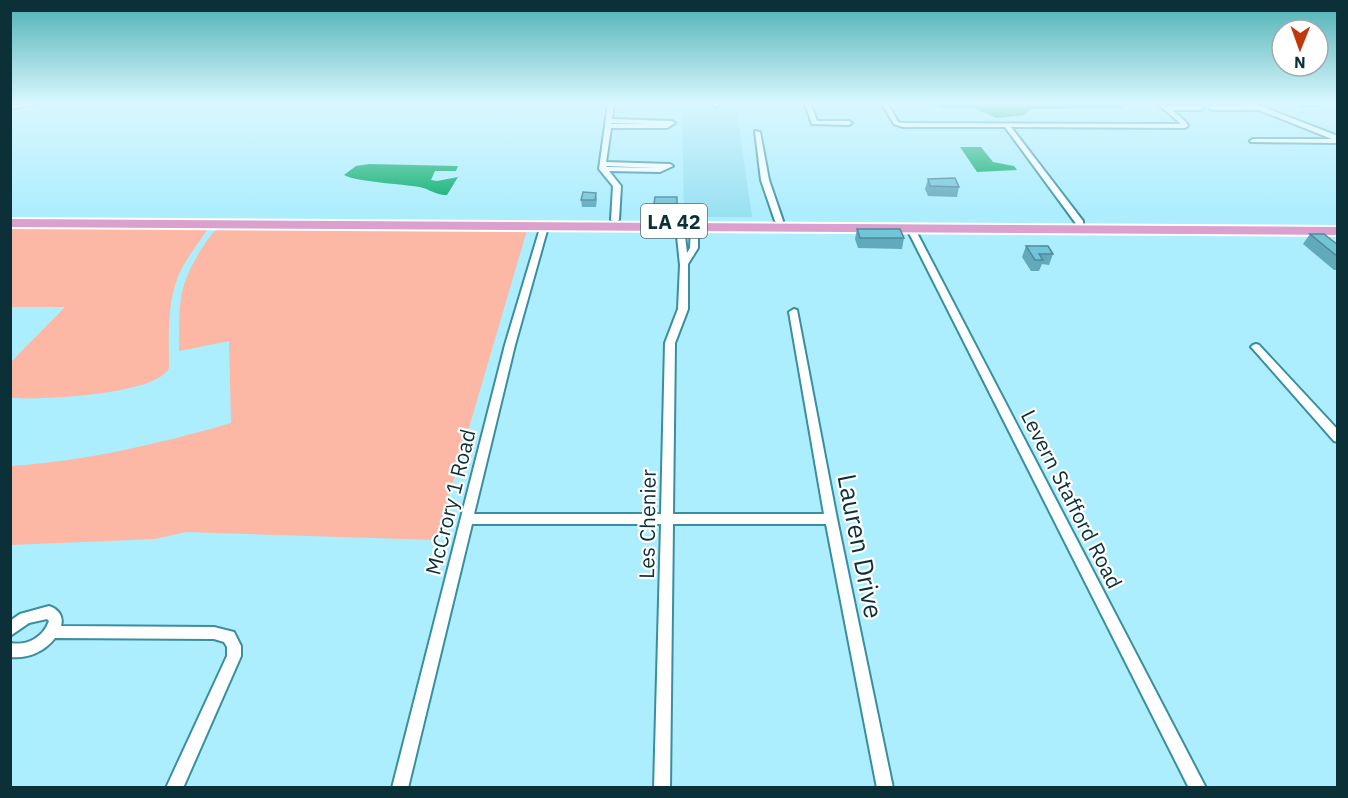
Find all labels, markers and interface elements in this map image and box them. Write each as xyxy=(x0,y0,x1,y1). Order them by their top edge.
north arrow xyxy=(1270,18,1330,78)
text: N xyxy=(1294,53,1306,73)
road number: LA 42 xyxy=(641,204,707,238)
street label: Levern Stafford Road xyxy=(1015,405,1129,593)
street label: McCrory 1 Road xyxy=(418,426,482,578)
street label: Les Chenier xyxy=(632,469,662,579)
street label: Lauren Drive xyxy=(830,471,892,621)

